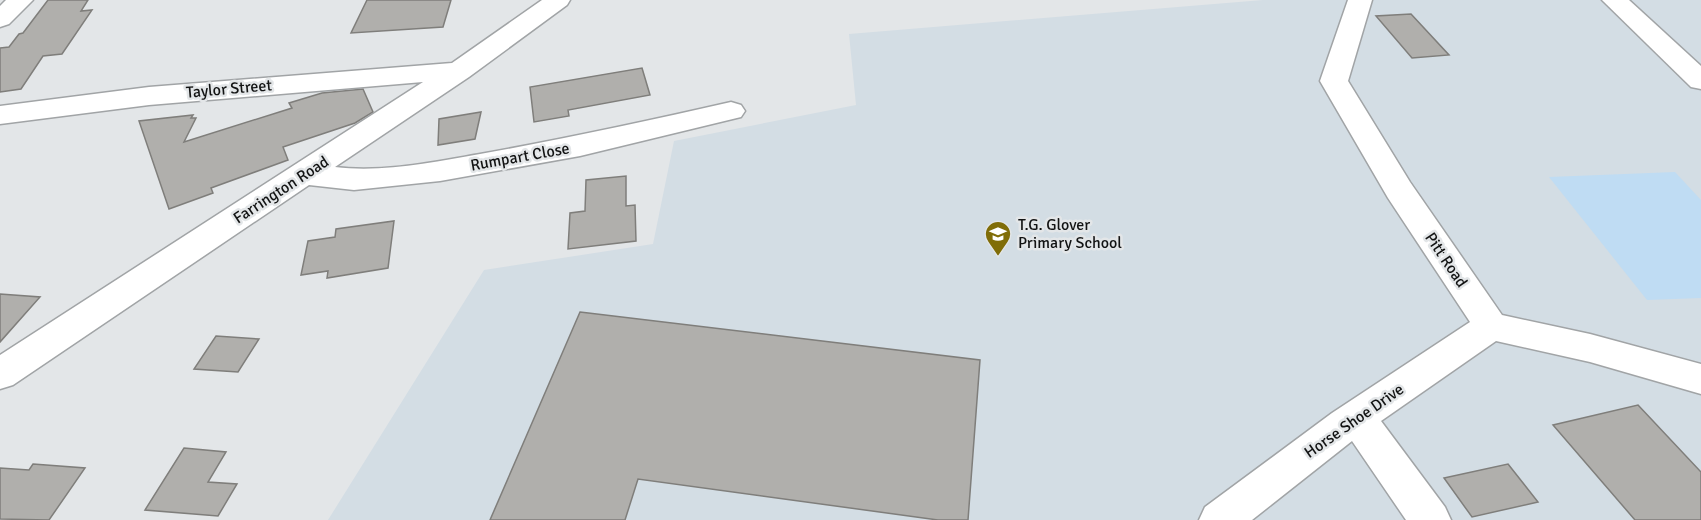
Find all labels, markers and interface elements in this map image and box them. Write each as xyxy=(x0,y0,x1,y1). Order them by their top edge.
street label: Taylor Street xyxy=(185,75,273,103)
street label: Rumpart Close xyxy=(469,138,571,176)
street label: Farrington Road xyxy=(230,152,332,228)
place label: T.G. Glover Primary School xyxy=(1018,215,1122,253)
school or university icon: T.G. Glover Primary School xyxy=(983,219,1013,257)
street label: Pitt Road xyxy=(1420,229,1472,291)
street label: Horse Shoe Drive xyxy=(1300,379,1408,463)

